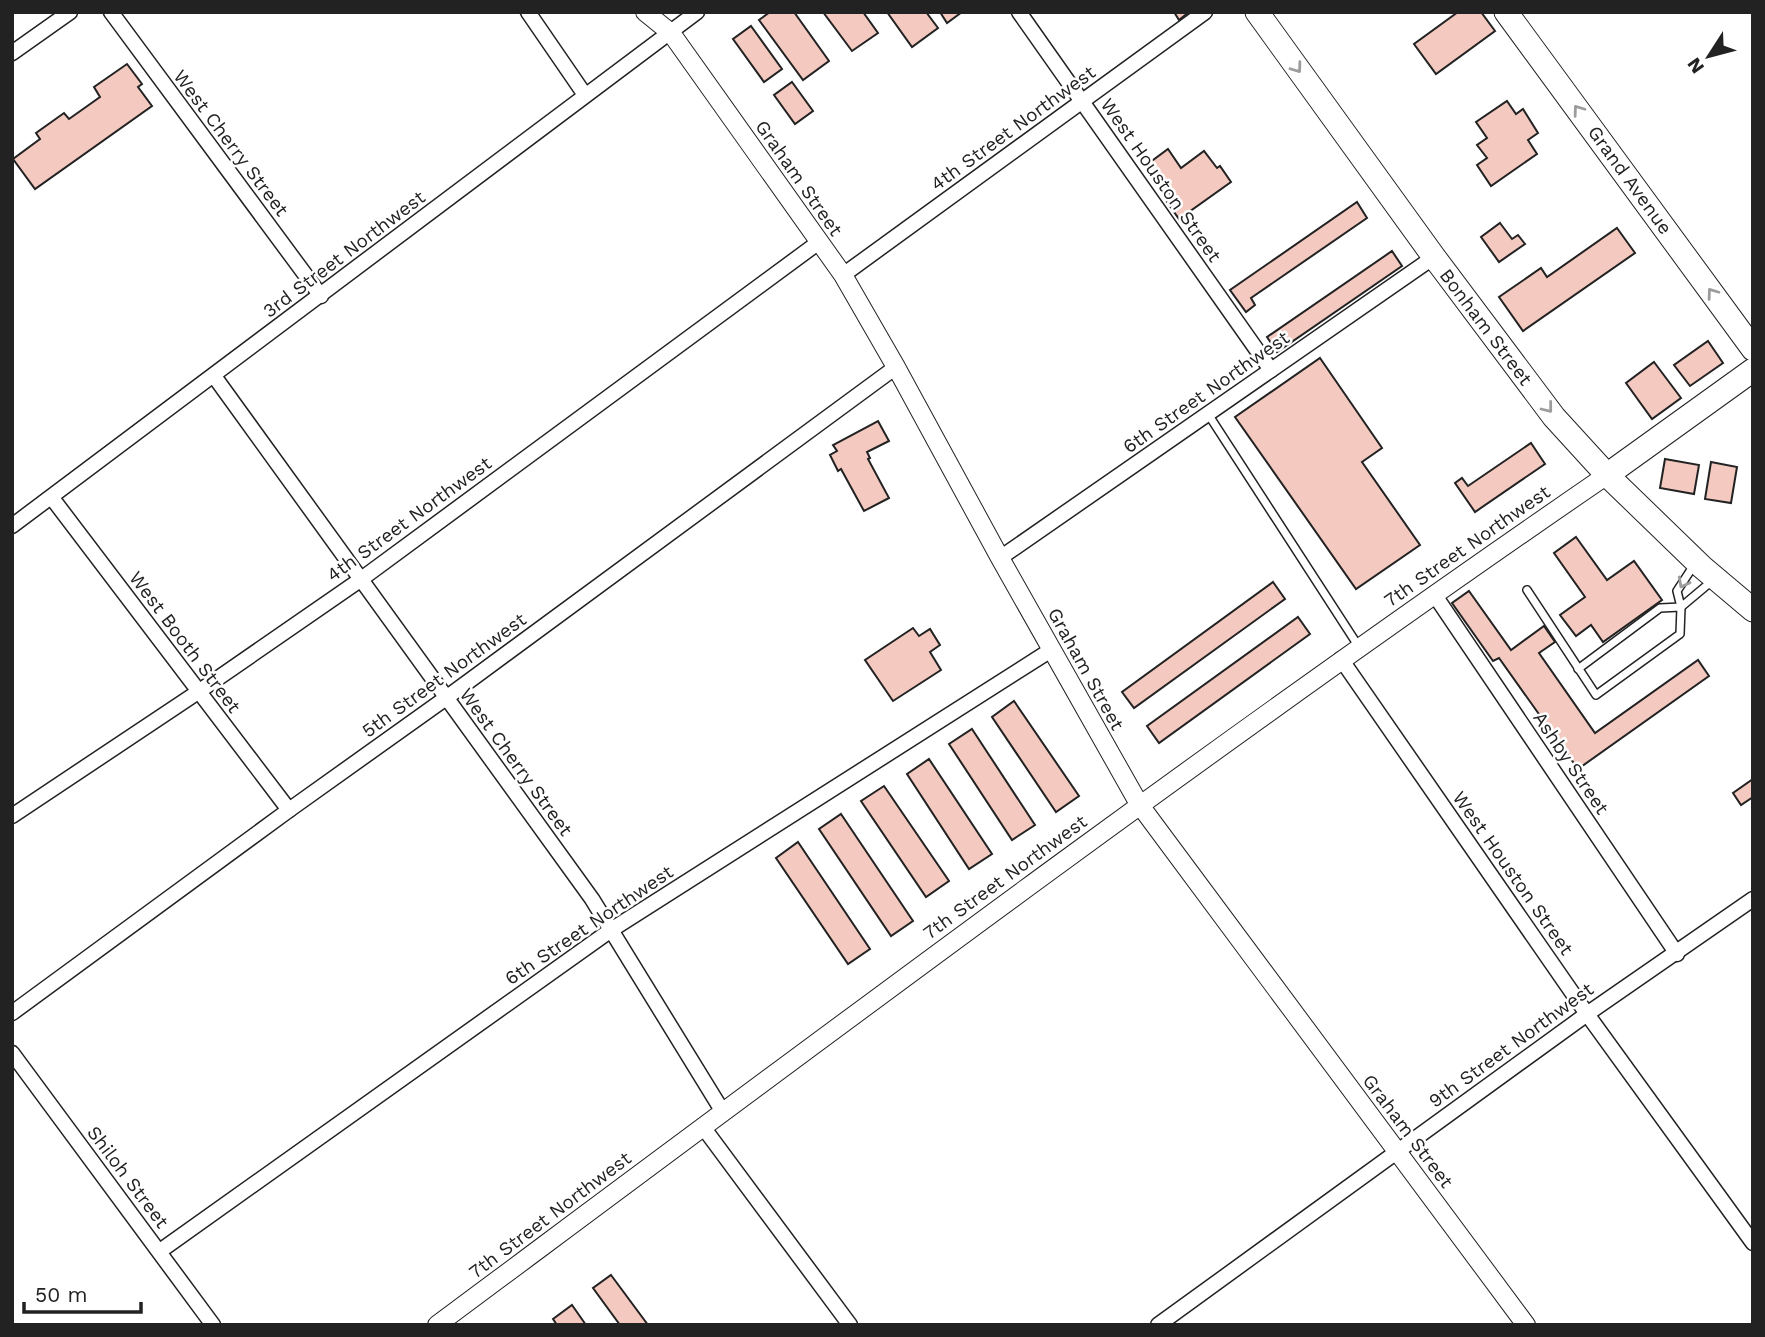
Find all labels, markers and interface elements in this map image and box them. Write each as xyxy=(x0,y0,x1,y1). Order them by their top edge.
north arrow xyxy=(1674,21,1744,91)
text: N xyxy=(1682,53,1709,78)
one-way arrow xyxy=(1289,60,1301,73)
street label: 4th Street Northwest xyxy=(926,61,1100,195)
street label: West Cherry Street xyxy=(168,65,294,221)
street label: West Houston Street xyxy=(1096,94,1226,266)
one-way arrow xyxy=(1574,105,1586,118)
street label: Graham Street xyxy=(750,116,848,240)
street label: Grand Avenue xyxy=(1583,121,1677,239)
street label: 3rd Street Northwest xyxy=(258,186,430,322)
street label: Bonham Street xyxy=(1435,264,1537,390)
one-way arrow xyxy=(1708,289,1721,301)
street label: 6th Street Northwest xyxy=(1118,326,1294,458)
one-way arrow xyxy=(1540,400,1552,413)
street label: 4th Street Northwest xyxy=(322,452,496,586)
street label: 7th Street Northwest xyxy=(1380,480,1554,612)
street label: West Booth Street xyxy=(124,567,246,717)
one-way arrow xyxy=(1678,576,1692,589)
street label: Graham Street xyxy=(1043,604,1129,734)
street label: 5th Street Northwest xyxy=(357,608,531,742)
street label: West Cherry Street xyxy=(455,684,577,841)
street label: Ashby Street xyxy=(1528,707,1614,819)
street label: West Houston Street xyxy=(1448,787,1578,959)
street label: 7th Street Northwest xyxy=(919,810,1091,944)
street label: 6th Street Northwest xyxy=(501,860,677,990)
street label: 9th Street Northwest xyxy=(1424,977,1598,1113)
street label: Graham Street xyxy=(1358,1070,1458,1192)
street label: Shiloh Street xyxy=(82,1122,174,1233)
street label: 7th Street Northwest xyxy=(464,1147,636,1283)
scale bar xyxy=(24,1270,142,1314)
text: 50 m xyxy=(35,1282,87,1307)

